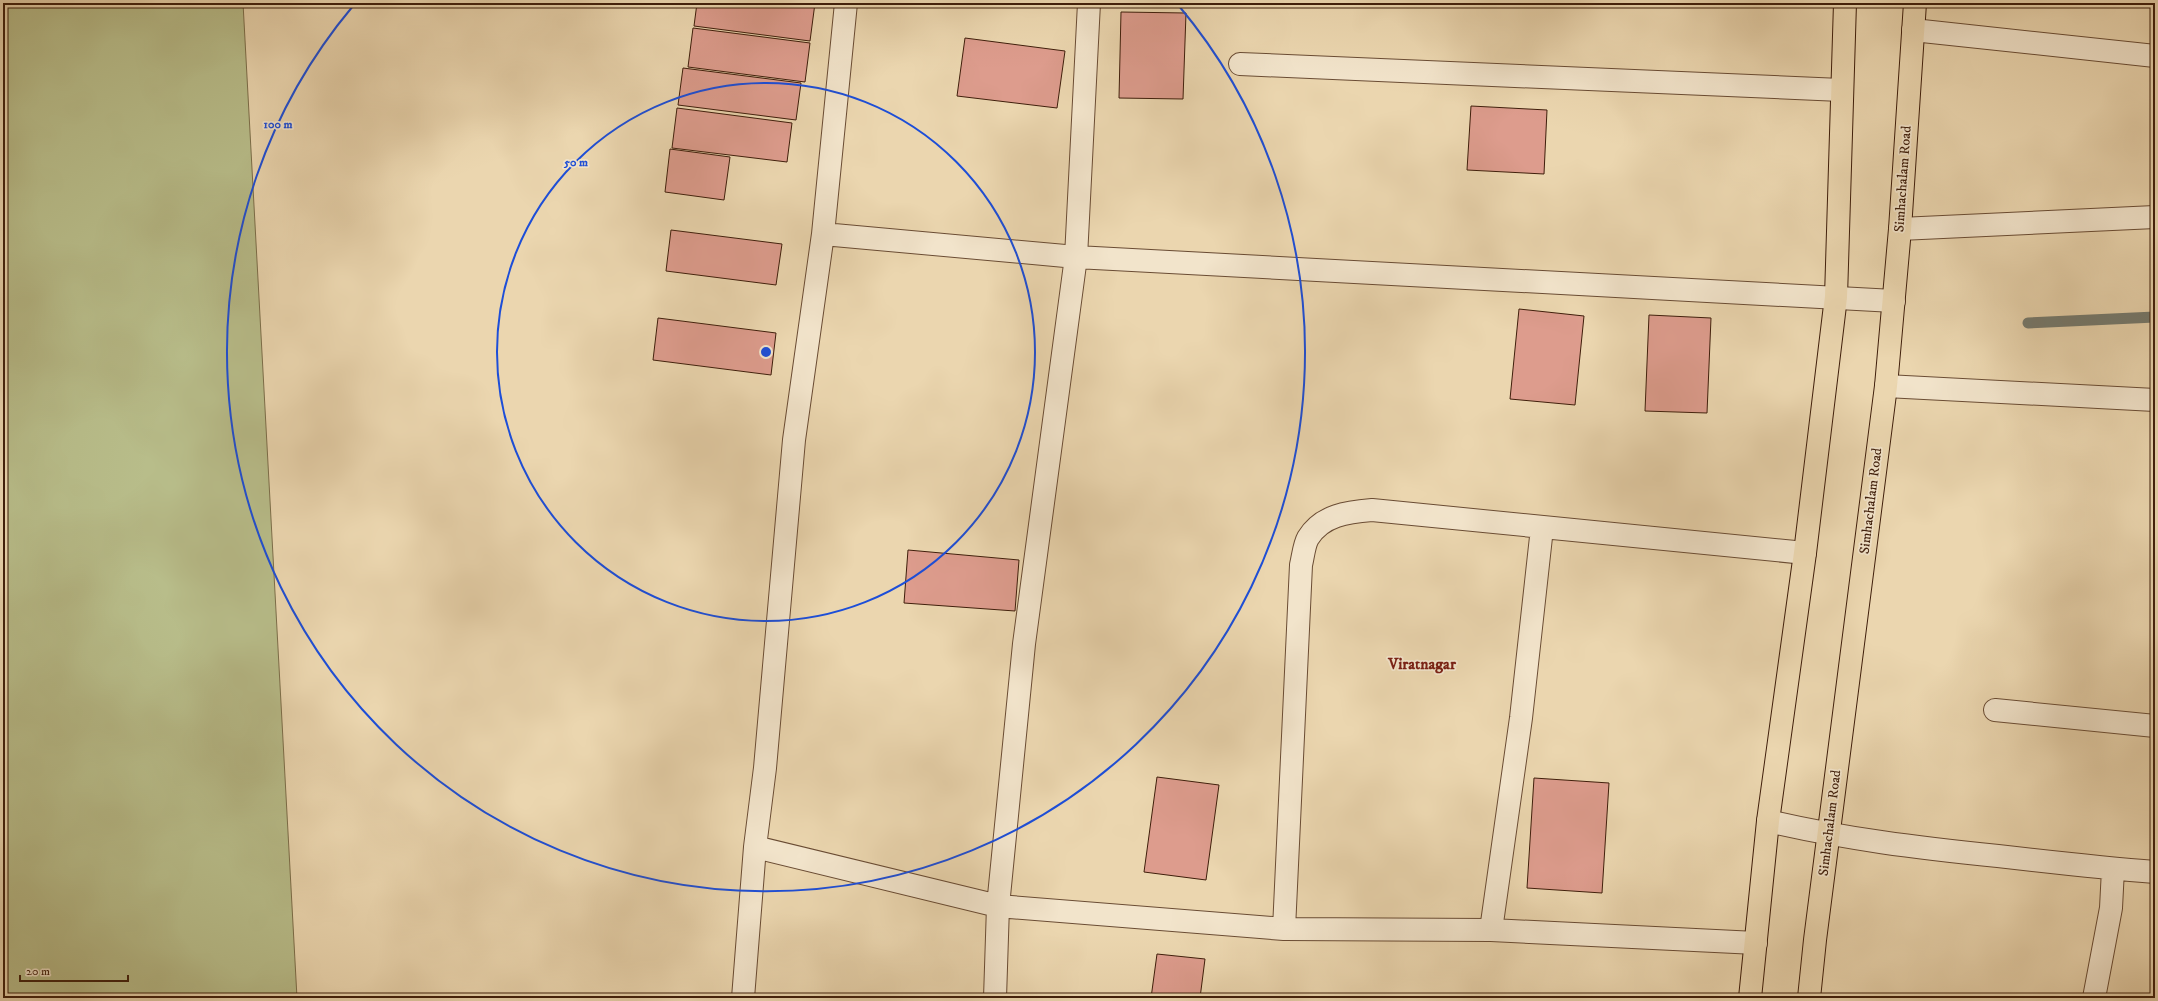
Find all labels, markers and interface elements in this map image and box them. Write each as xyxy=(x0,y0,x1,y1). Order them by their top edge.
text: 100 m xyxy=(264,117,292,132)
street label: Simhachalam Road xyxy=(1890,125,1916,233)
text: 50 m xyxy=(563,155,588,170)
centre of rings xyxy=(759,345,773,359)
street label: Simhachalam Road xyxy=(1856,447,1886,555)
district label: Viratnagar xyxy=(1387,654,1457,674)
street label: Simhachalam Road xyxy=(1815,769,1845,877)
scale bar xyxy=(20,957,128,983)
text: 20 m xyxy=(26,964,50,979)

